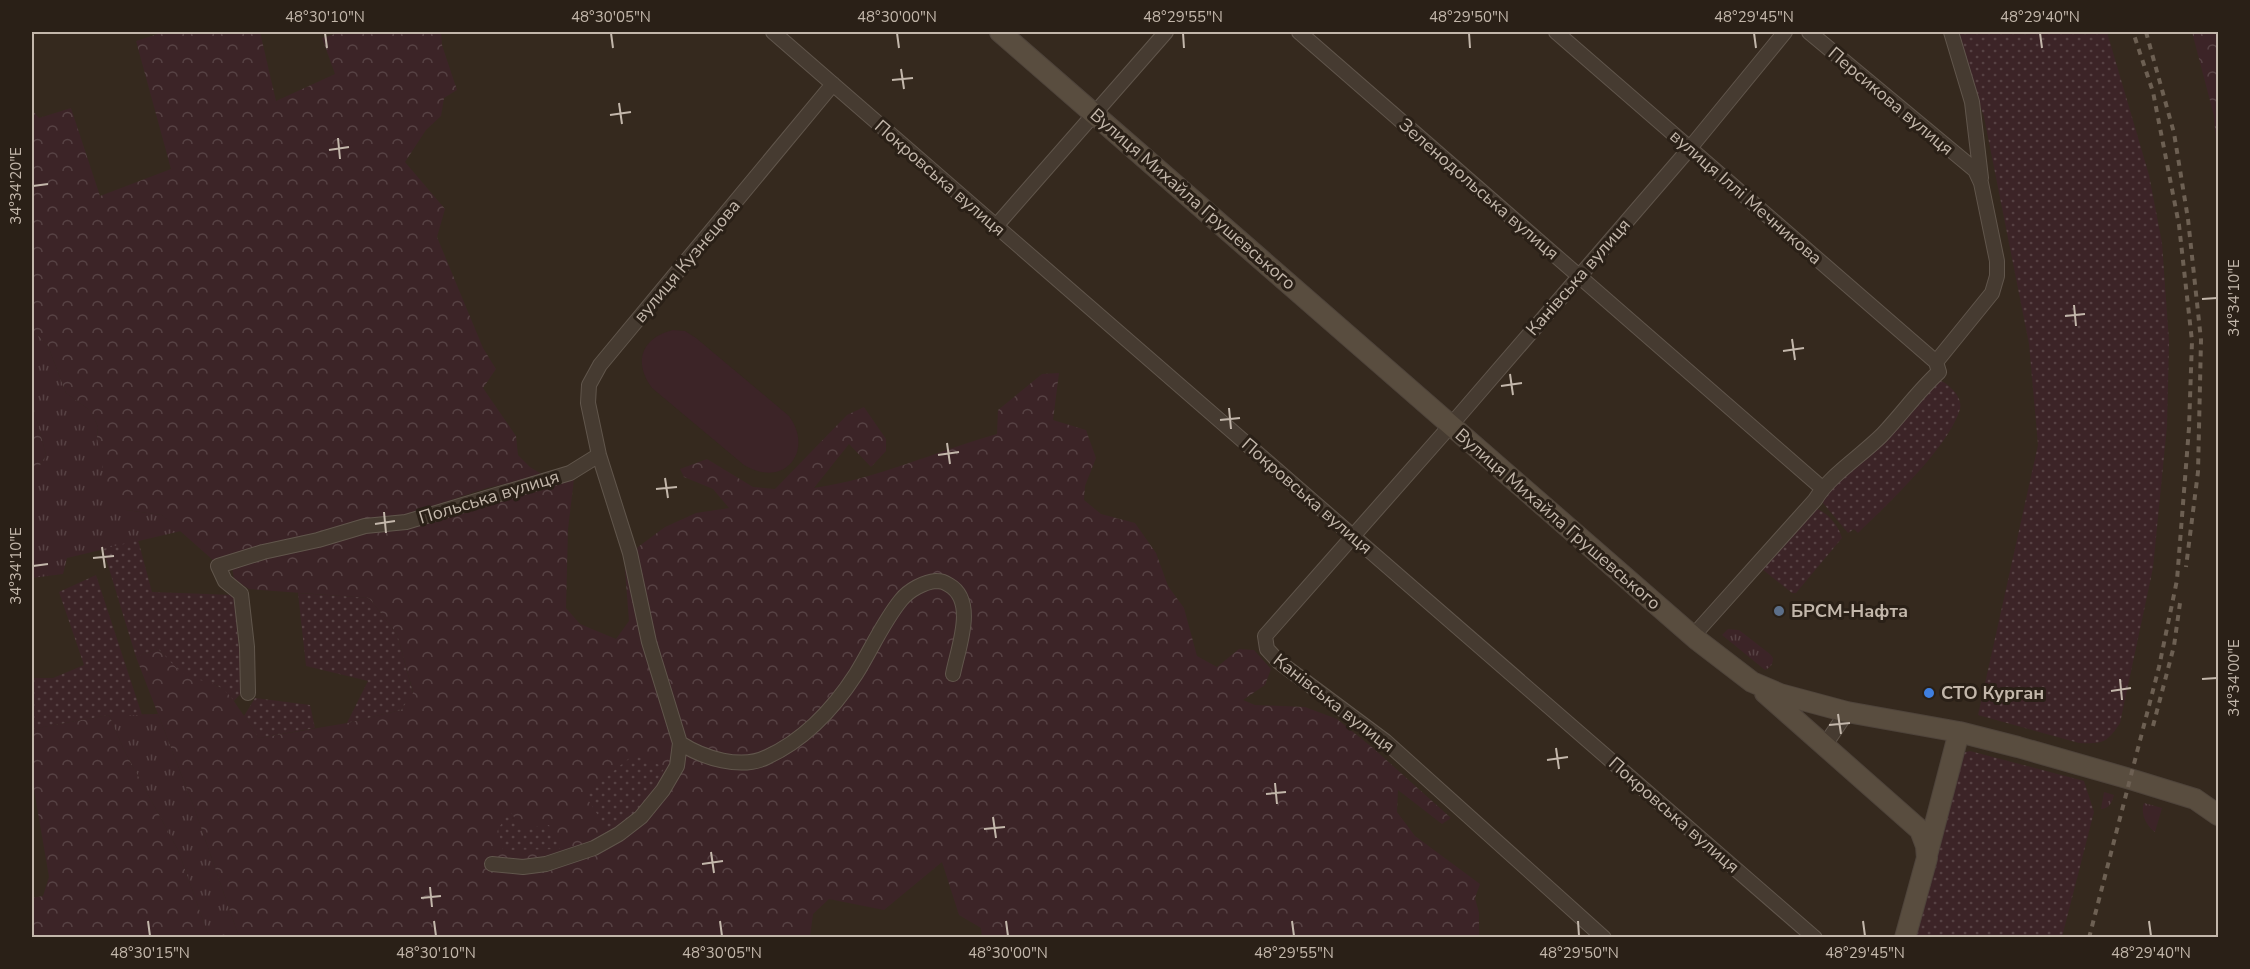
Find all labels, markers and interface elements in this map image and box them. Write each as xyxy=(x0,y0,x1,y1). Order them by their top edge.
text: 48°30'10"N xyxy=(285,7,365,27)
text: 48°30'05"N xyxy=(571,7,651,27)
text: 48°30'00"N xyxy=(857,7,937,27)
text: 48°29'55"N xyxy=(1143,7,1223,27)
text: 48°29'50"N xyxy=(1429,7,1509,27)
text: 48°29'45"N xyxy=(1714,7,1794,27)
text: 48°29'40"N xyxy=(2000,7,2080,27)
street label: Персикова вулиця xyxy=(1823,41,1959,161)
street label: Вулиця Михайла Грушевського xyxy=(1085,103,1301,295)
street label: Зеленодольська вулиця xyxy=(1394,113,1564,265)
street label: Покровська вулиця xyxy=(869,114,1011,242)
street label: вулиця Іллі Мечникова xyxy=(1665,124,1827,270)
text: 34°34'20"E xyxy=(6,147,26,225)
street label: вулиця Кузнєцова xyxy=(628,194,746,328)
street label: Канівська вулиця xyxy=(1520,213,1636,341)
text: 34°34'10"E xyxy=(2224,259,2244,337)
street label: Вулиця Михайла Грушевського xyxy=(1450,423,1666,615)
street label: Покровська вулиця xyxy=(1236,432,1378,560)
street label: Польська вулиця xyxy=(416,464,562,530)
text: 34°34'10"E xyxy=(6,527,26,605)
place label: БРСМ-Нафта xyxy=(1791,599,1908,623)
marker: БРСМ-Нафта xyxy=(1772,604,1786,618)
text: 34°34'00"E xyxy=(2224,639,2244,717)
street label: Канівська вулиця xyxy=(1268,648,1400,758)
place label: СТО Курган xyxy=(1941,681,2044,705)
marker: СТО Курган xyxy=(1922,686,1936,700)
street label: Покровська вулиця xyxy=(1603,751,1745,879)
text: 48°30'15"N xyxy=(110,943,190,963)
text: 48°30'10"N xyxy=(396,943,476,963)
text: 48°30'05"N xyxy=(682,943,762,963)
text: 48°30'00"N xyxy=(968,943,1048,963)
text: 48°29'55"N xyxy=(1254,943,1334,963)
text: 48°29'50"N xyxy=(1539,943,1619,963)
text: 48°29'45"N xyxy=(1825,943,1905,963)
text: 48°29'40"N xyxy=(2111,943,2191,963)

